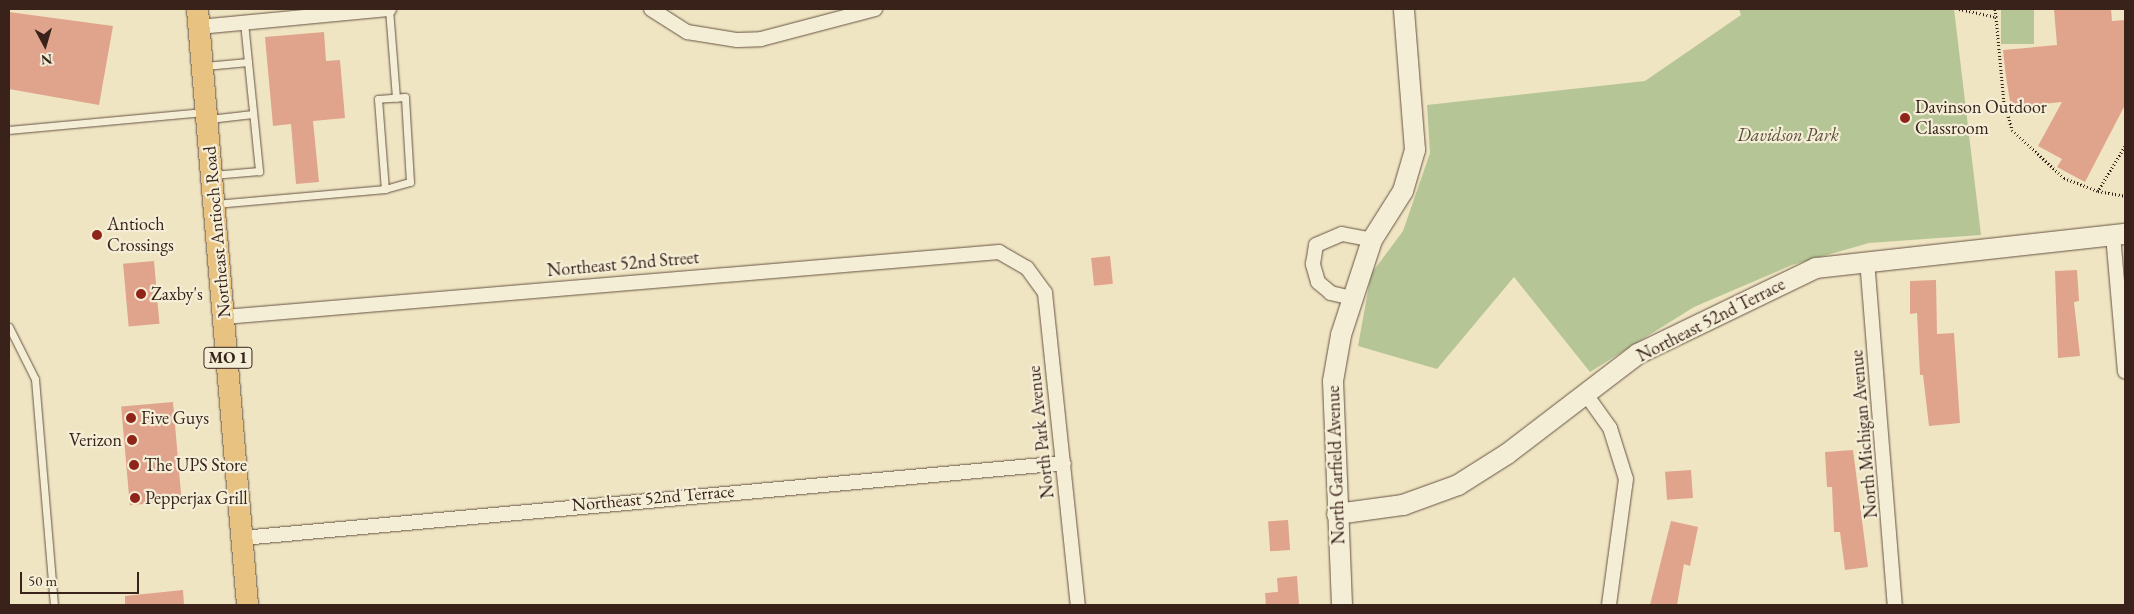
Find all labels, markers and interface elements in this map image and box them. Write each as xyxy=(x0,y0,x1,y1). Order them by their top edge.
north arrow xyxy=(20,20,70,70)
text: N xyxy=(40,50,53,69)
place label: Davinson Outdoor Classroom xyxy=(1915,97,2047,140)
marker: Davinson Outdoor Classroom xyxy=(1899,112,1911,124)
park label: Davidson Park xyxy=(1737,124,1839,146)
street label: Northeast Antioch Road xyxy=(199,145,235,319)
place label: Antioch Crossings xyxy=(107,214,174,256)
marker: Antioch Crossings xyxy=(91,229,103,241)
street label: Northeast 52nd Street xyxy=(546,247,700,281)
street label: Northeast 52nd Terrace xyxy=(1633,273,1789,367)
place label: Zaxby's xyxy=(151,283,203,305)
marker: Zaxby's xyxy=(135,288,147,300)
road number: MO 1 xyxy=(203,344,253,372)
street label: North Michigan Avenue xyxy=(1846,349,1882,519)
street label: North Park Avenue xyxy=(1023,364,1059,500)
street label: North Garfield Avenue xyxy=(1322,385,1350,545)
place label: Five Guys xyxy=(141,407,209,429)
marker: Five Guys xyxy=(125,412,137,424)
place label: Verizon xyxy=(69,429,122,451)
marker: Verizon xyxy=(126,434,138,446)
place label: The UPS Store xyxy=(144,454,247,476)
marker: The UPS Store xyxy=(128,459,140,471)
street label: Northeast 52nd Terrace xyxy=(571,480,735,516)
place label: Pepperjax Grill xyxy=(145,487,248,509)
marker: Pepperjax Grill xyxy=(129,492,141,504)
scale bar xyxy=(22,562,141,594)
text: 50 m xyxy=(28,571,57,590)

